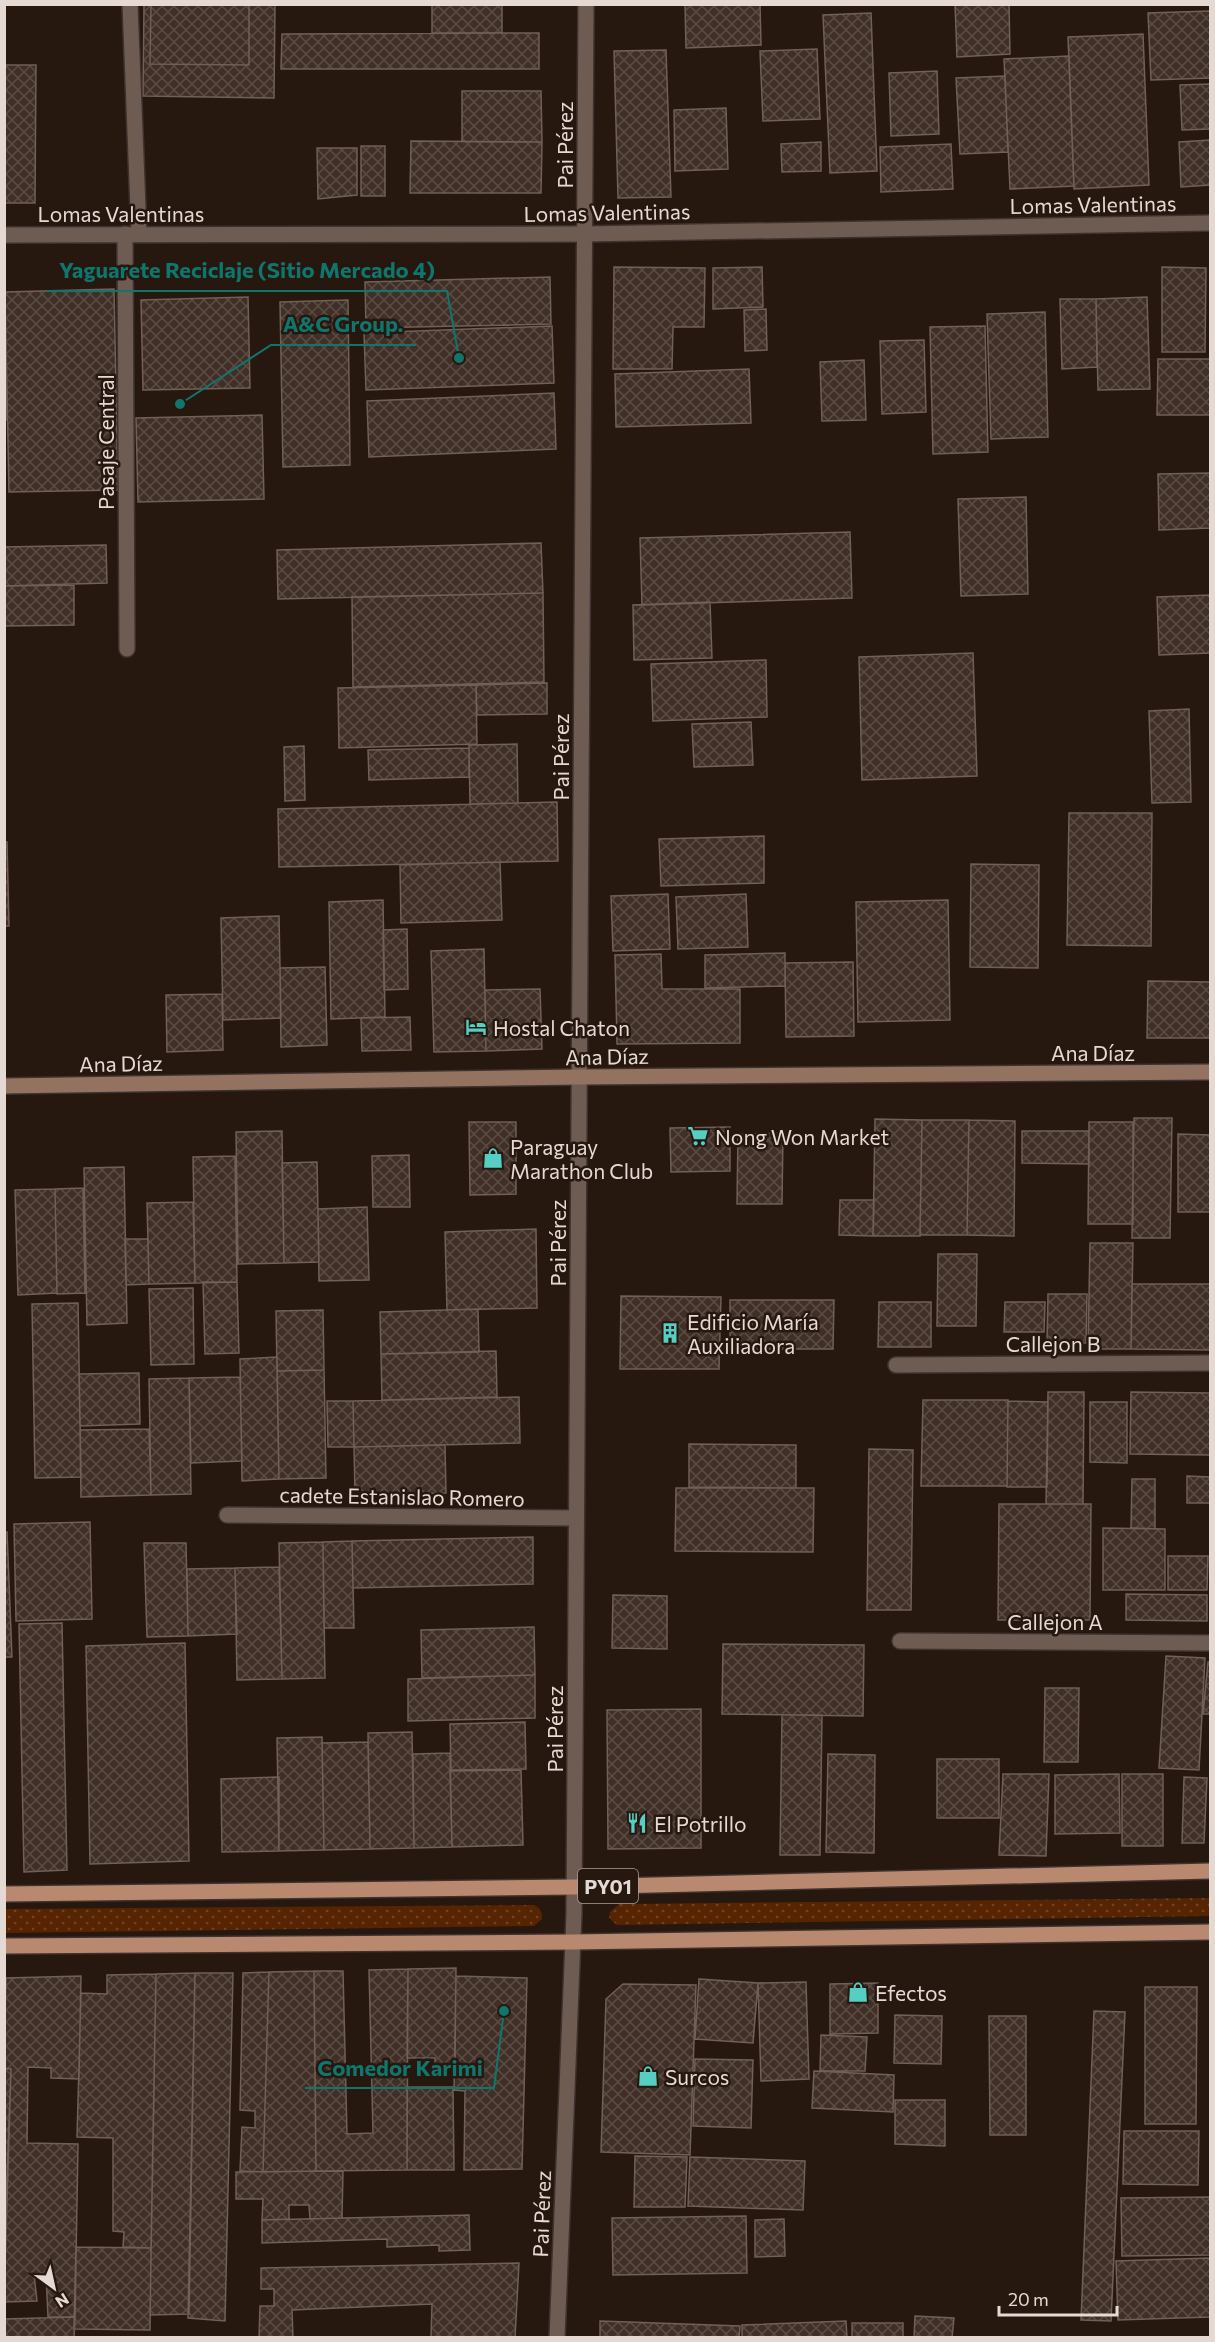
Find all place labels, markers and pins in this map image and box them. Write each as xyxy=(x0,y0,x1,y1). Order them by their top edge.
callout: Yaguarete Reciclaje (Sitio Mercado 4) xyxy=(47,251,447,291)
callout: A&C Group. xyxy=(271,305,416,345)
hotel icon: Hostal Chaton xyxy=(464,1015,488,1039)
place label: Hostal Chaton xyxy=(493,1015,630,1040)
supermarket icon: Nong Won Market xyxy=(686,1124,710,1148)
place label: Nong Won Market xyxy=(715,1124,889,1149)
place label: Paraguay Marathon Club xyxy=(510,1134,653,1183)
shop icon: Paraguay Marathon Club xyxy=(481,1146,505,1170)
place label: Edificio María Auxiliadora xyxy=(687,1309,819,1358)
building icon: Edificio María Auxiliadora xyxy=(658,1321,682,1345)
restaurant icon: El Potrillo xyxy=(625,1811,649,1835)
place label: El Potrillo xyxy=(654,1811,747,1836)
shop icon: Efectos xyxy=(846,1980,870,2004)
place label: Efectos xyxy=(875,1980,947,2005)
callout: Comedor Karimi xyxy=(305,2048,494,2088)
shop icon: Surcos xyxy=(636,2064,660,2088)
place label: Surcos xyxy=(665,2064,729,2089)

